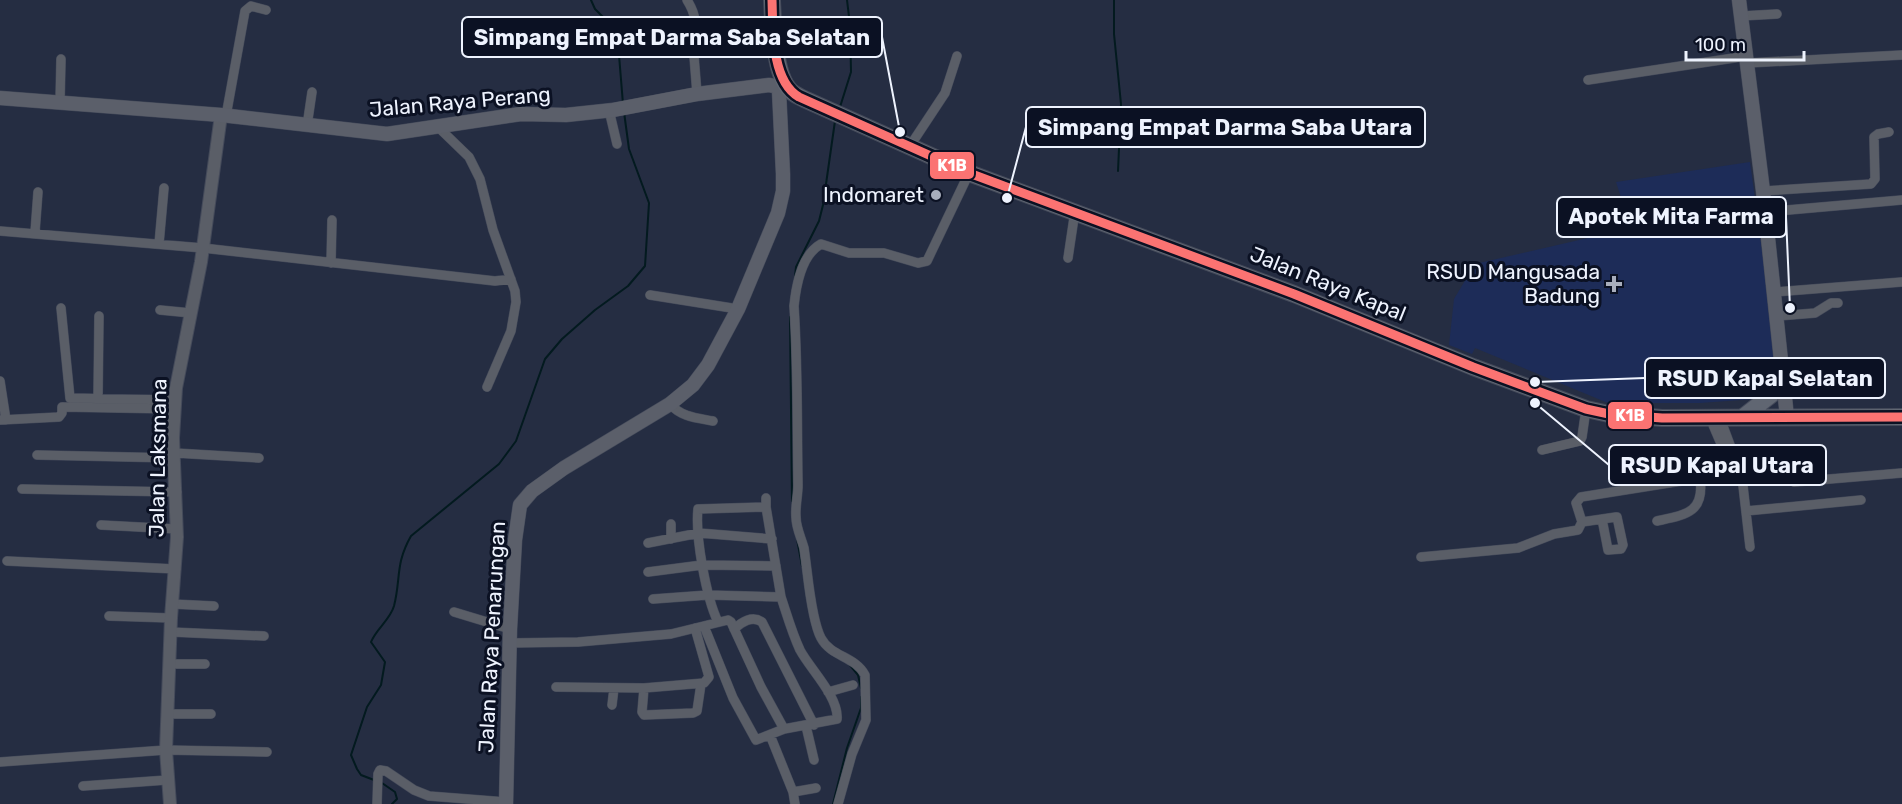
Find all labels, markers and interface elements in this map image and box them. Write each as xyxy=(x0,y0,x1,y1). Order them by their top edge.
callout: Simpang Empat Darma Saba Selatan xyxy=(462,17,882,57)
text: Simpang Empat Darma Saba Selatan xyxy=(474,24,870,51)
scale bar xyxy=(1686,24,1804,62)
text: 100 m xyxy=(1695,34,1746,56)
street label: Jalan Raya Perang xyxy=(368,81,552,122)
callout: Simpang Empat Darma Saba Utara xyxy=(1026,107,1425,147)
text: Simpang Empat Darma Saba Utara xyxy=(1038,114,1412,141)
line badge: K1B xyxy=(929,151,975,180)
text: K1B xyxy=(937,156,967,175)
place label: Indomaret xyxy=(823,182,924,207)
marker: Indomaret xyxy=(929,188,943,202)
callout: Apotek Mita Farma xyxy=(1557,197,1786,237)
text: Apotek Mita Farma xyxy=(1568,203,1774,230)
street label: Jalan Raya Kapal xyxy=(1247,241,1410,326)
place label: RSUD Mangusada Badung xyxy=(1426,259,1600,308)
marker: RSUD Mangusada Badung xyxy=(1605,275,1623,293)
callout: RSUD Kapal Selatan xyxy=(1645,358,1885,398)
text: RSUD Kapal Selatan xyxy=(1657,365,1873,392)
street label: Jalan Laksmana xyxy=(144,378,171,538)
line badge: K1B xyxy=(1607,401,1653,430)
text: K1B xyxy=(1615,406,1645,425)
callout: RSUD Kapal Utara xyxy=(1609,445,1826,485)
text: RSUD Kapal Utara xyxy=(1620,452,1814,479)
street label: Jalan Raya Penarungan xyxy=(473,520,510,753)

